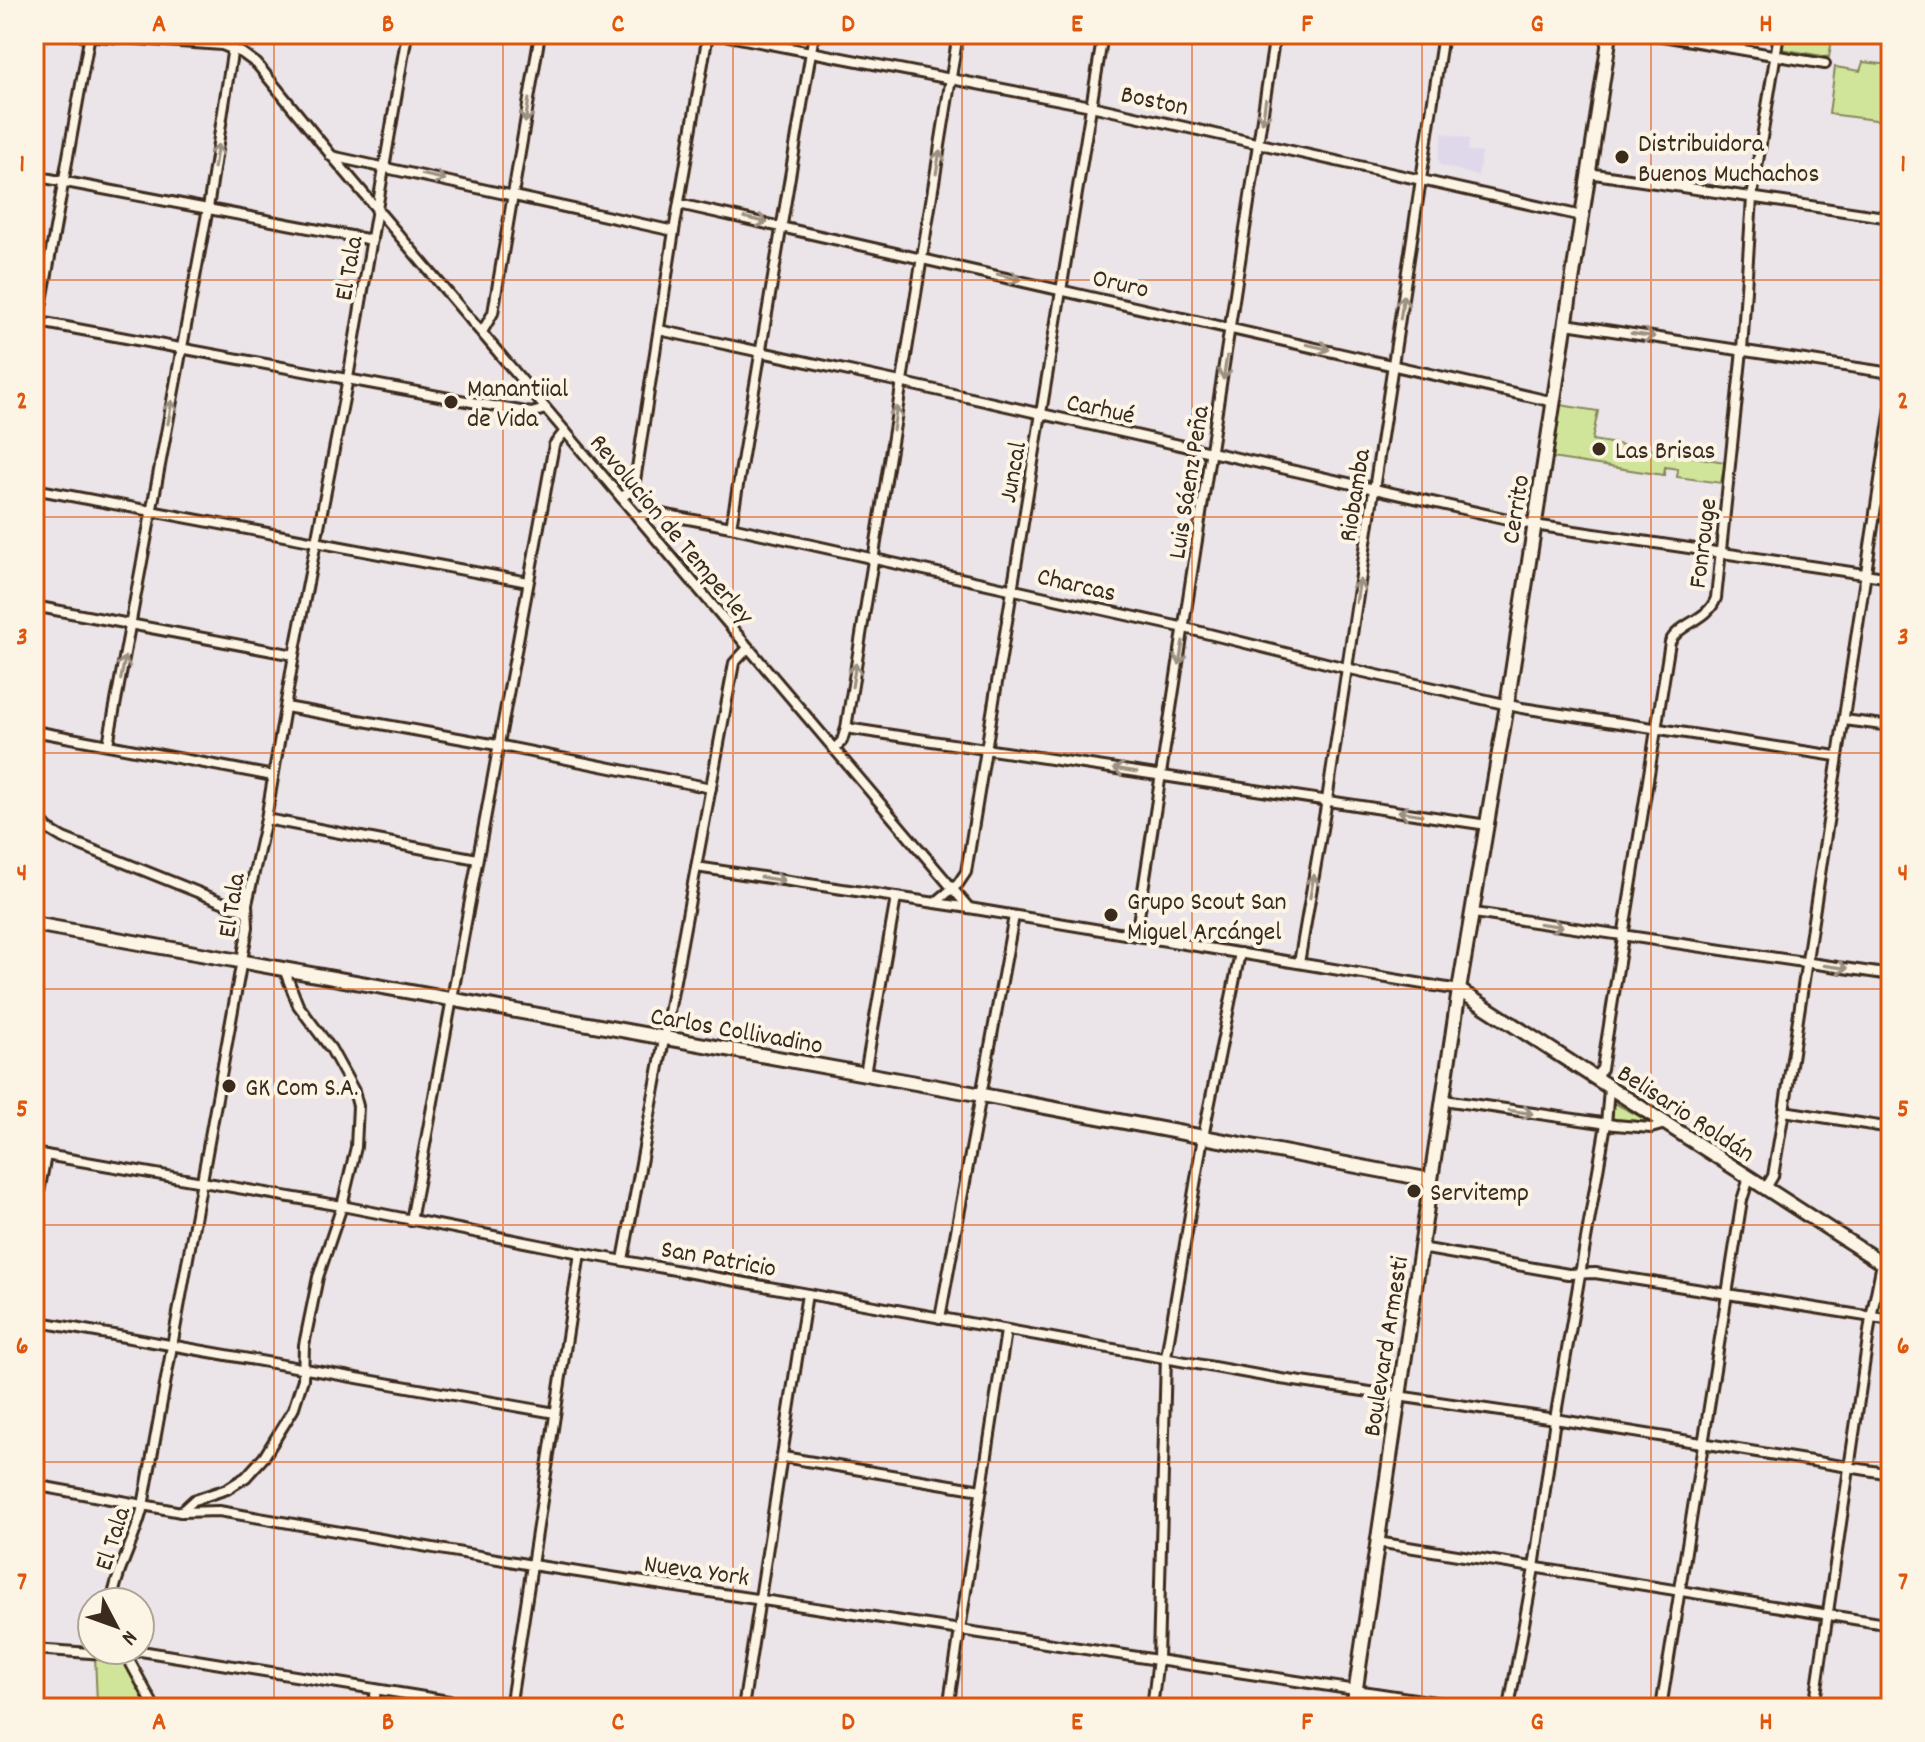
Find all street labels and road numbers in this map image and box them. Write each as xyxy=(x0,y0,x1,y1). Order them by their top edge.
street label: Boston xyxy=(1117,77,1191,128)
street label: El Tala xyxy=(327,233,374,304)
street label: Oruro xyxy=(1088,261,1152,310)
street label: Carhué xyxy=(1063,385,1138,436)
street label: Luis Sáenz Peña xyxy=(1160,402,1221,562)
street label: Revolucion de Temperley xyxy=(579,427,762,634)
street label: Juncal xyxy=(991,439,1038,506)
street label: Riobamba xyxy=(1331,446,1382,545)
street label: Cerrito xyxy=(1494,472,1541,547)
street label: Fonrouge xyxy=(1681,496,1728,591)
street label: Charcas xyxy=(1033,559,1119,613)
street label: El Tala xyxy=(210,870,257,941)
street label: Carlos Collivadino xyxy=(647,999,826,1066)
street label: Belisario Roldán xyxy=(1609,1057,1761,1173)
street label: San Patricio xyxy=(658,1232,779,1289)
street label: Boulevard Armesti xyxy=(1355,1254,1420,1439)
street label: El Tala xyxy=(87,1502,142,1576)
street label: Nueva York xyxy=(642,1547,752,1598)

